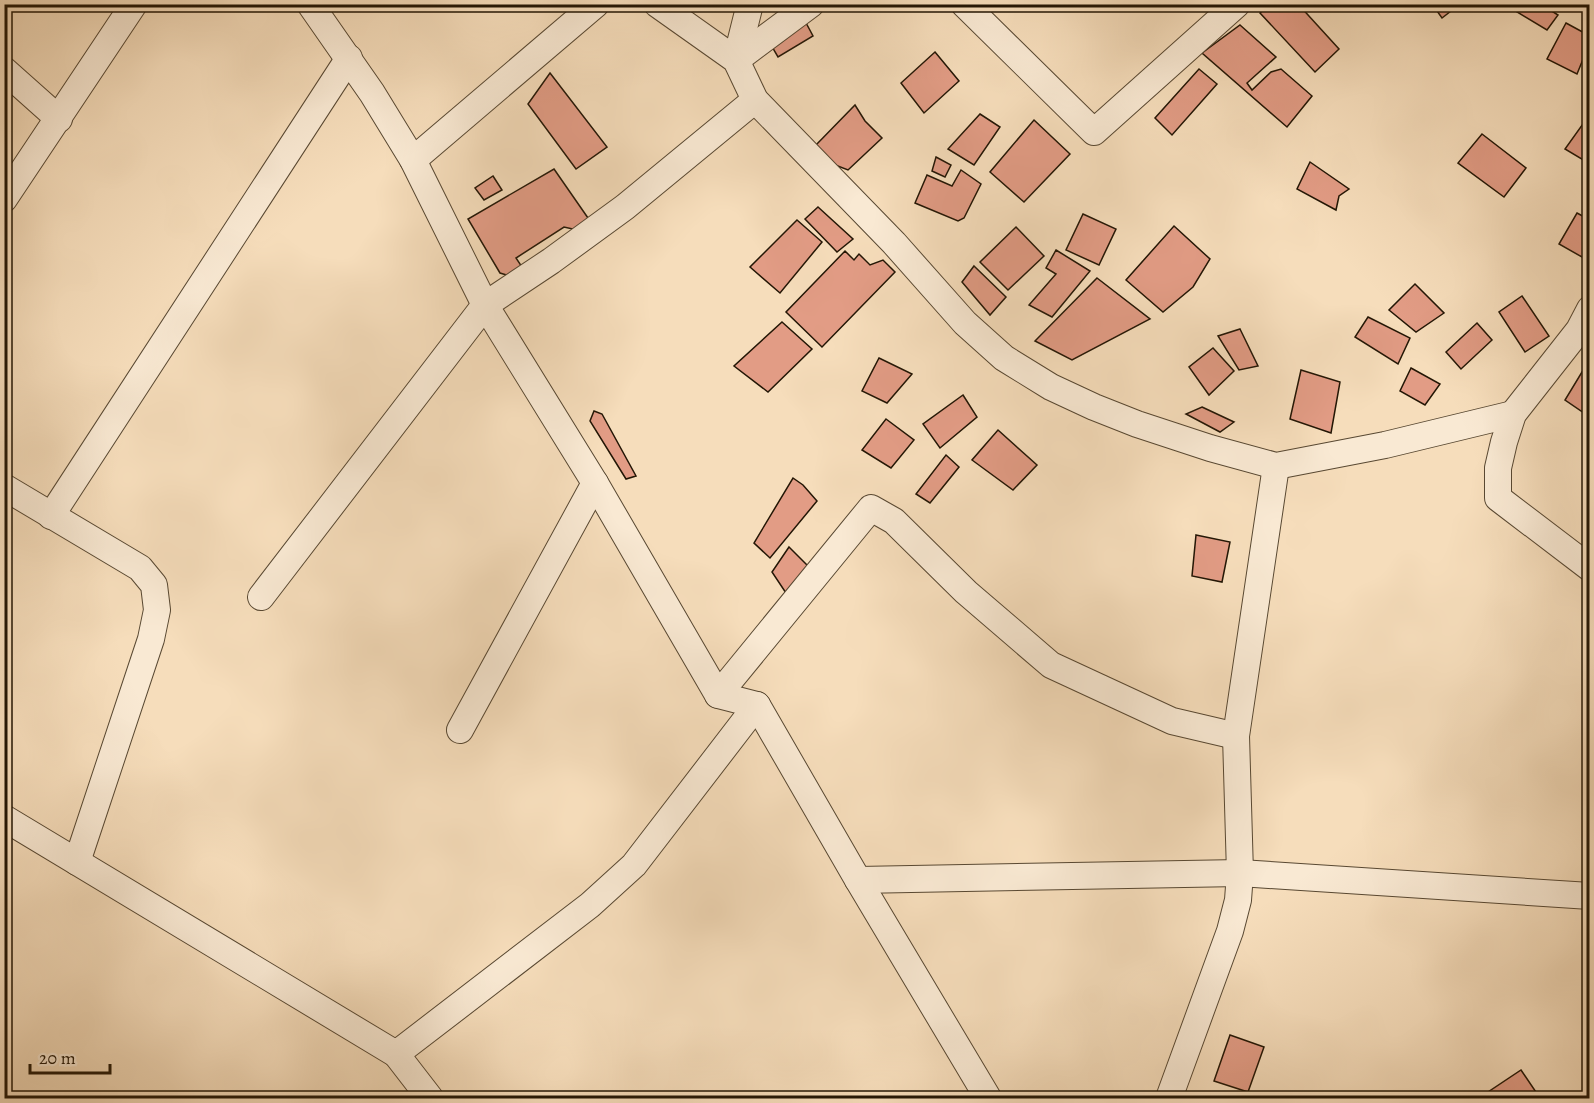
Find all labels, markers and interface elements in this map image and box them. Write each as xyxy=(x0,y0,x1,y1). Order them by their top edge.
scale bar xyxy=(30,1037,110,1075)
text: 20 m xyxy=(39,1046,76,1070)

